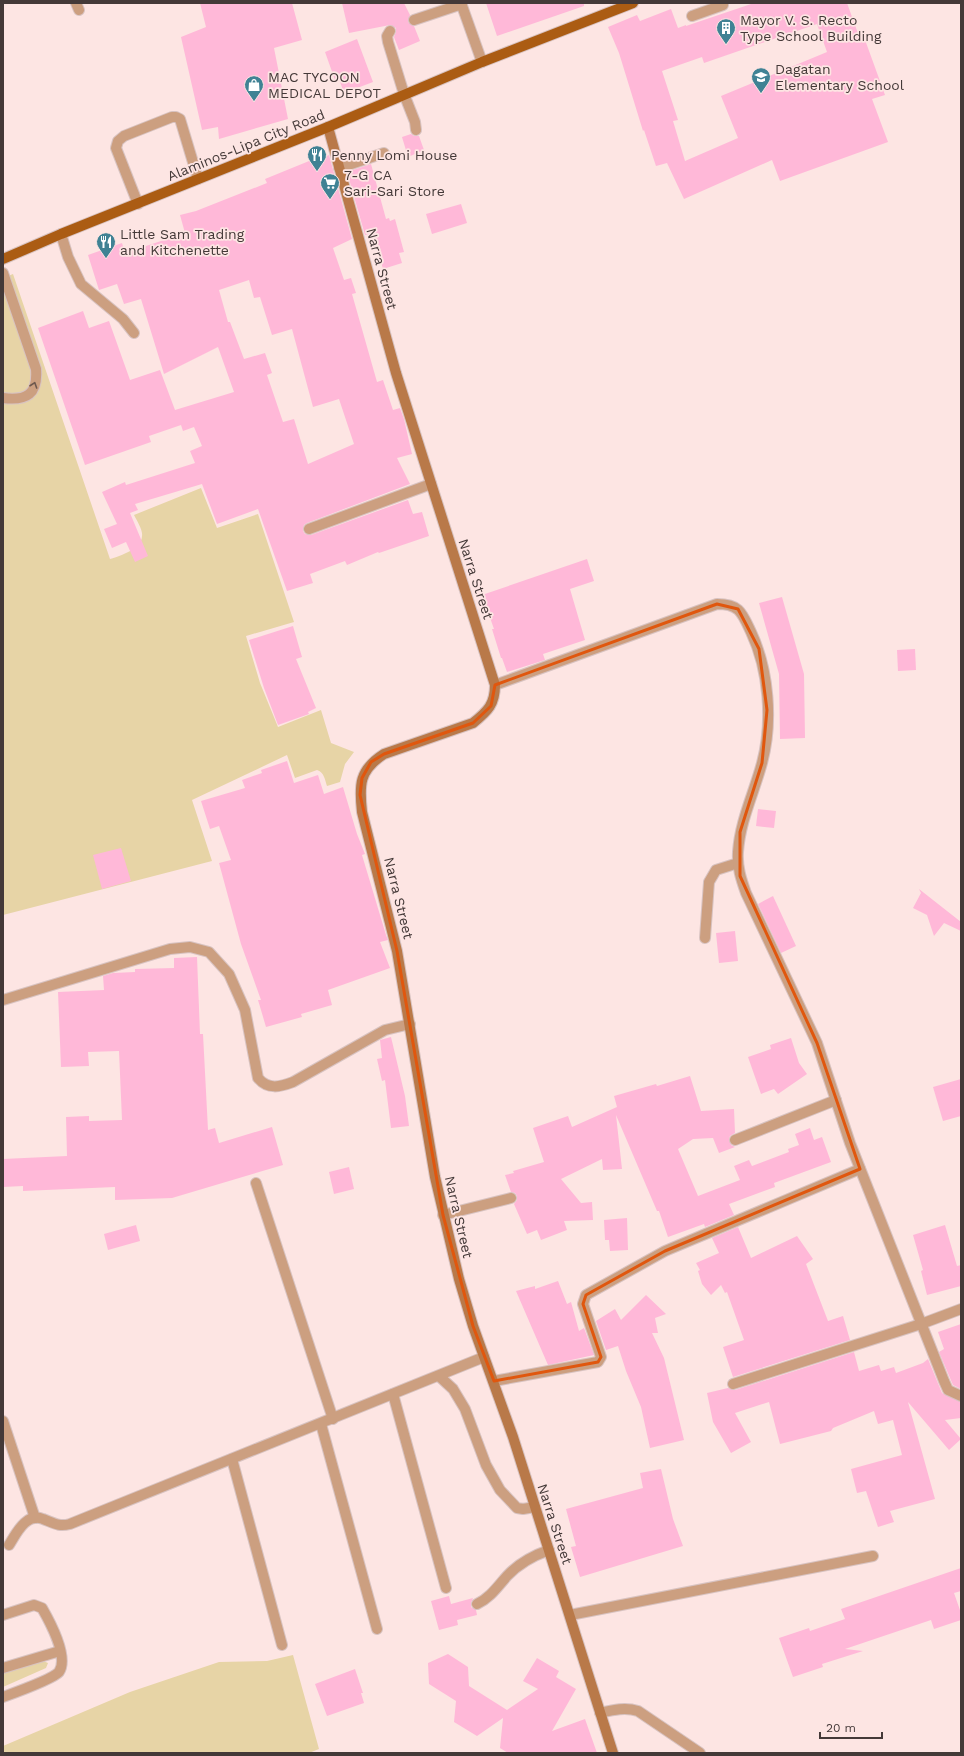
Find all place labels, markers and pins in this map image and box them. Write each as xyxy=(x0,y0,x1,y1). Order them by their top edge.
place label: Mayor V. S. Recto Type School Building xyxy=(740,12,882,44)
building icon: Mayor V. S. Recto Type School Building xyxy=(715,17,737,45)
place label: Dagatan Elementary School xyxy=(775,61,905,93)
school or university icon: Dagatan Elementary School xyxy=(750,66,772,94)
place label: MAC TYCOON MEDICAL DEPOT xyxy=(268,69,381,101)
shop icon: MAC TYCOON MEDICAL DEPOT xyxy=(243,74,265,102)
restaurant icon: Penny Lomi House xyxy=(306,144,328,172)
place label: Penny Lomi House xyxy=(331,147,457,163)
place label: 7-G CA Sari-Sari Store xyxy=(344,167,445,199)
supermarket icon: 7-G CA Sari-Sari Store xyxy=(319,172,341,200)
place label: Little Sam Trading and Kitchenette xyxy=(120,226,245,258)
restaurant icon: Little Sam Trading and Kitchenette xyxy=(95,231,117,259)

